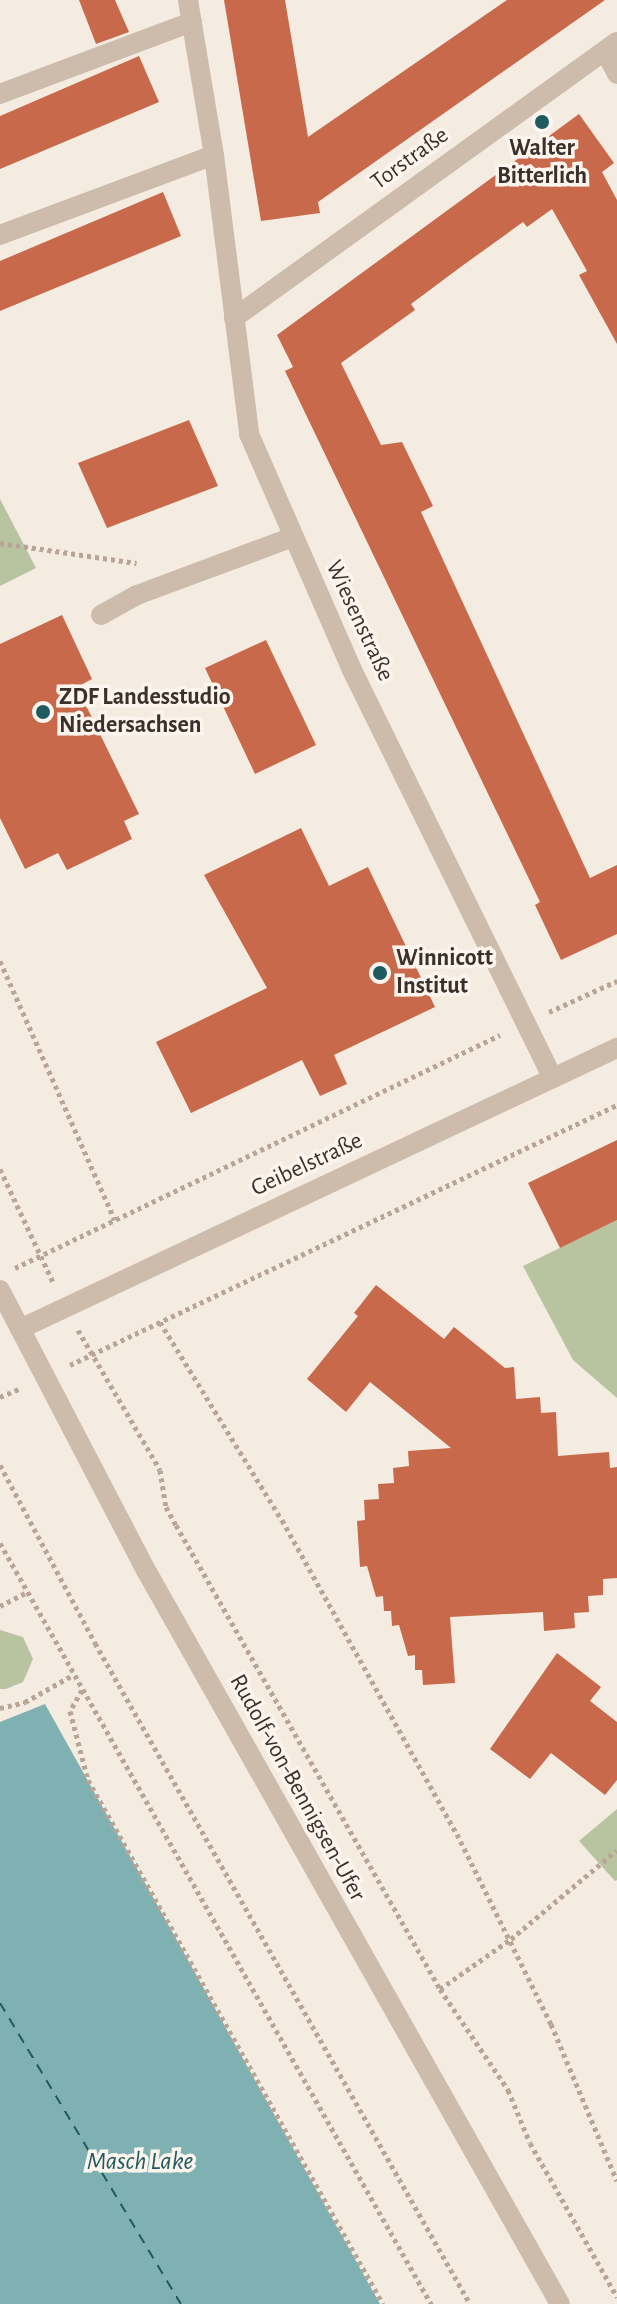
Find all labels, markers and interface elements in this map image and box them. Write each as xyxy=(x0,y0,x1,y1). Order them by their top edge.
marker: Walter Bitterlich xyxy=(533,113,551,131)
street label: Torstraße xyxy=(366,121,454,197)
place label: Walter Bitterlich xyxy=(497,135,587,191)
street label: Wiesenstraße xyxy=(318,556,400,686)
place label: ZDF Landesstudio Niedersachsen xyxy=(59,684,231,740)
marker: ZDF Landesstudio Niedersachsen xyxy=(34,703,52,721)
place label: Winnicott Institut xyxy=(396,945,493,1001)
marker: Winnicott Institut xyxy=(371,964,389,982)
street label: Geibelstraße xyxy=(247,1127,367,1203)
street label: Rudolf-von-Bennigsen-Ufer xyxy=(223,1670,371,1906)
water label: Masch Lake xyxy=(87,2146,193,2178)

